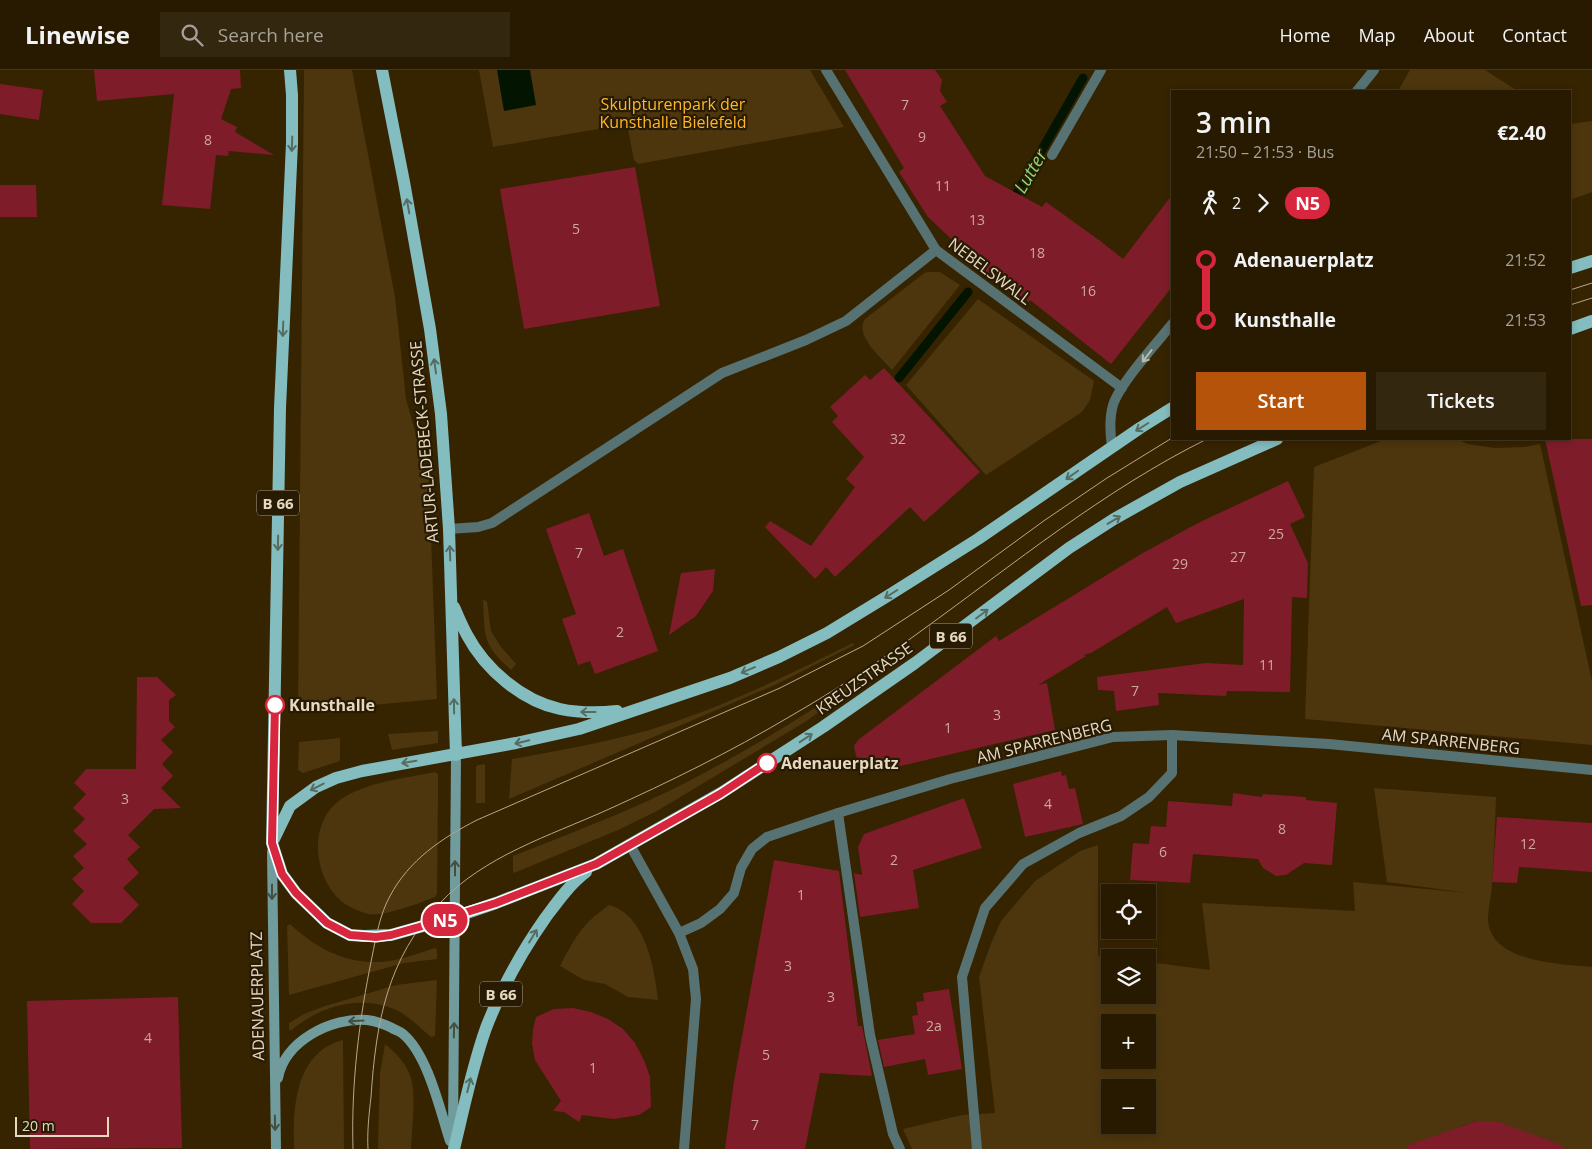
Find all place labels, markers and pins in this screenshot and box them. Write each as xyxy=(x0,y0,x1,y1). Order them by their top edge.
place label: Kunsthalle xyxy=(289,694,375,716)
marker: Kunsthalle xyxy=(265,695,285,715)
place label: Adenauerplatz xyxy=(781,752,899,774)
marker: Adenauerplatz xyxy=(757,753,777,773)

